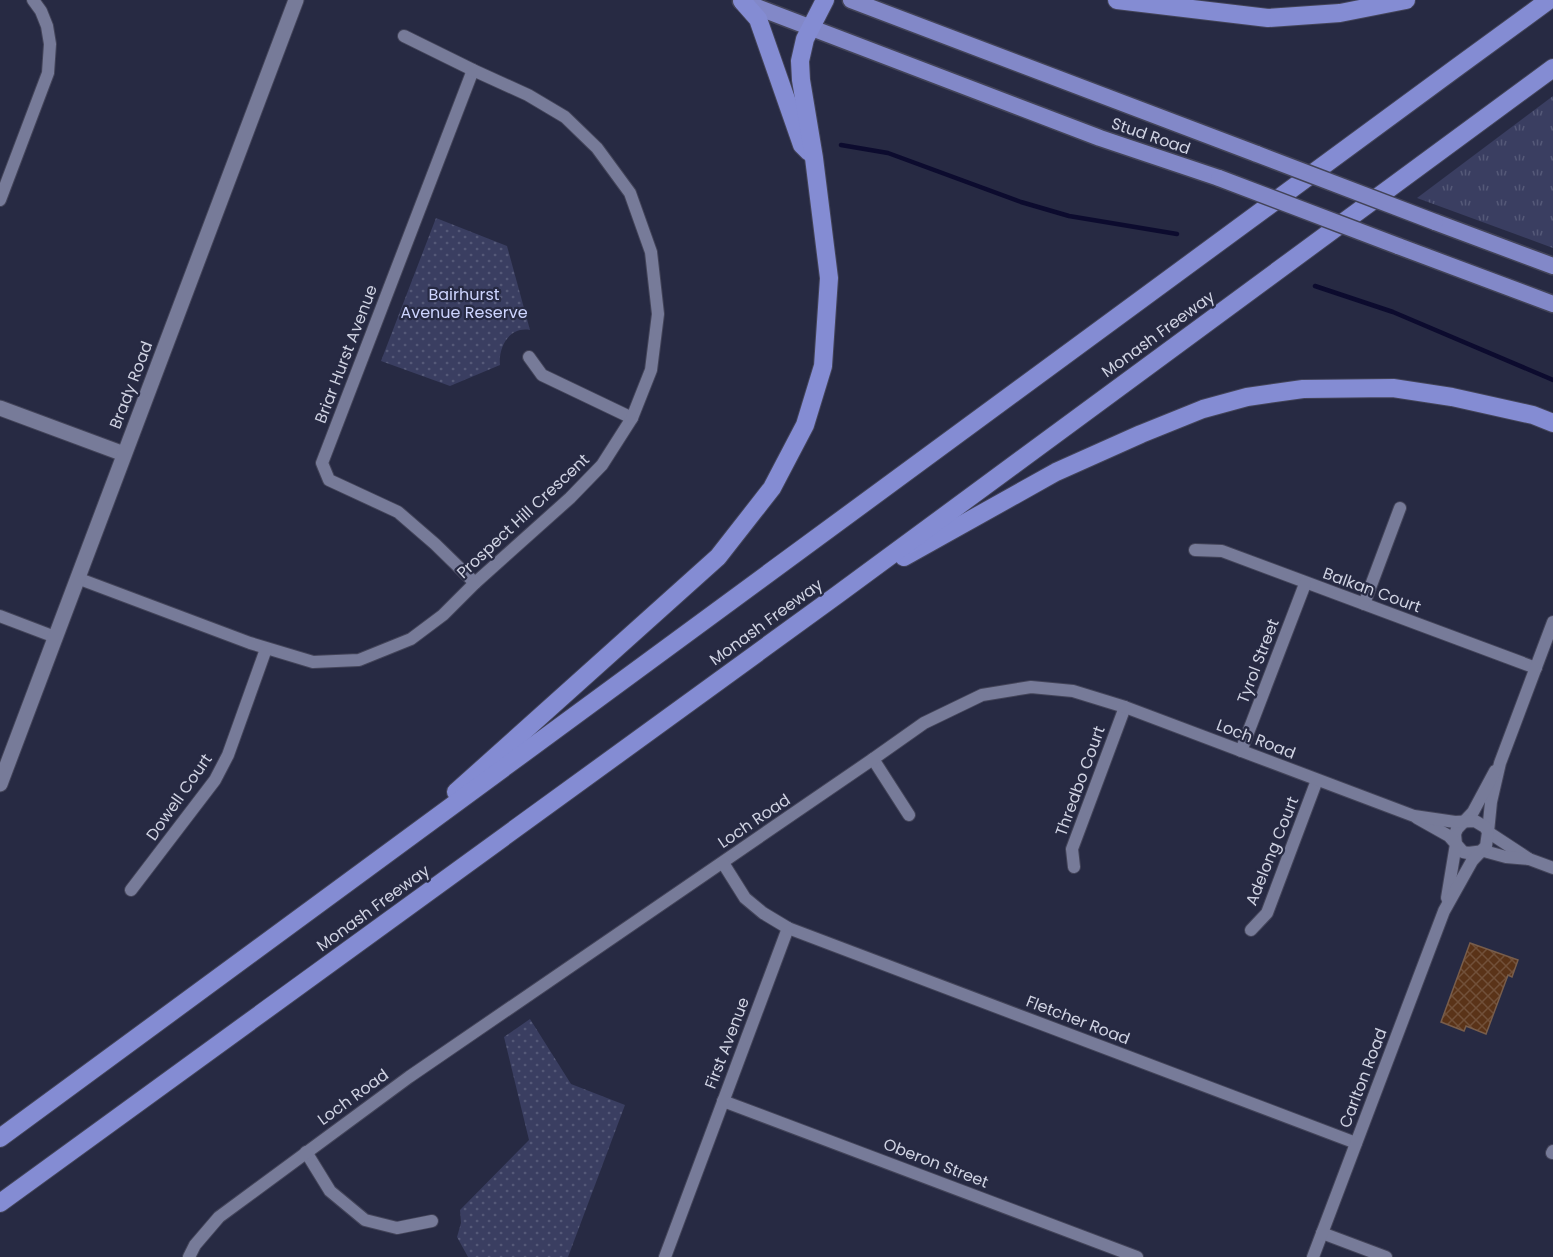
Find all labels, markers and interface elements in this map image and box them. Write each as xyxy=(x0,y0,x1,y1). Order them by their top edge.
street label: Stud Road xyxy=(1108,112,1194,160)
street label: Briar Hurst Avenue xyxy=(309,281,383,427)
park label: Bairhurst Avenue Reserve xyxy=(400,283,528,324)
street label: Monash Freeway xyxy=(1097,285,1219,383)
street label: Brady Road xyxy=(104,338,158,432)
street label: Prospect Hill Crescent xyxy=(452,448,595,584)
street label: Balkan Court xyxy=(1320,562,1424,618)
street label: Monash Freeway xyxy=(705,573,827,671)
street label: Tyrol Street xyxy=(1231,615,1285,707)
street label: Loch Road xyxy=(1213,713,1299,765)
street label: Thredbo Court xyxy=(1049,723,1111,839)
street label: Dowell Court xyxy=(141,749,218,845)
street label: Loch Road xyxy=(713,788,795,854)
street label: Adelong Court xyxy=(1240,793,1304,909)
street label: Monash Freeway xyxy=(312,859,434,957)
street label: Fletcher Road xyxy=(1023,990,1133,1050)
street label: First Avenue xyxy=(699,994,755,1092)
street label: Carlton Road xyxy=(1333,1025,1393,1131)
street label: Loch Road xyxy=(313,1063,393,1131)
street label: Oberon Street xyxy=(880,1132,992,1194)

